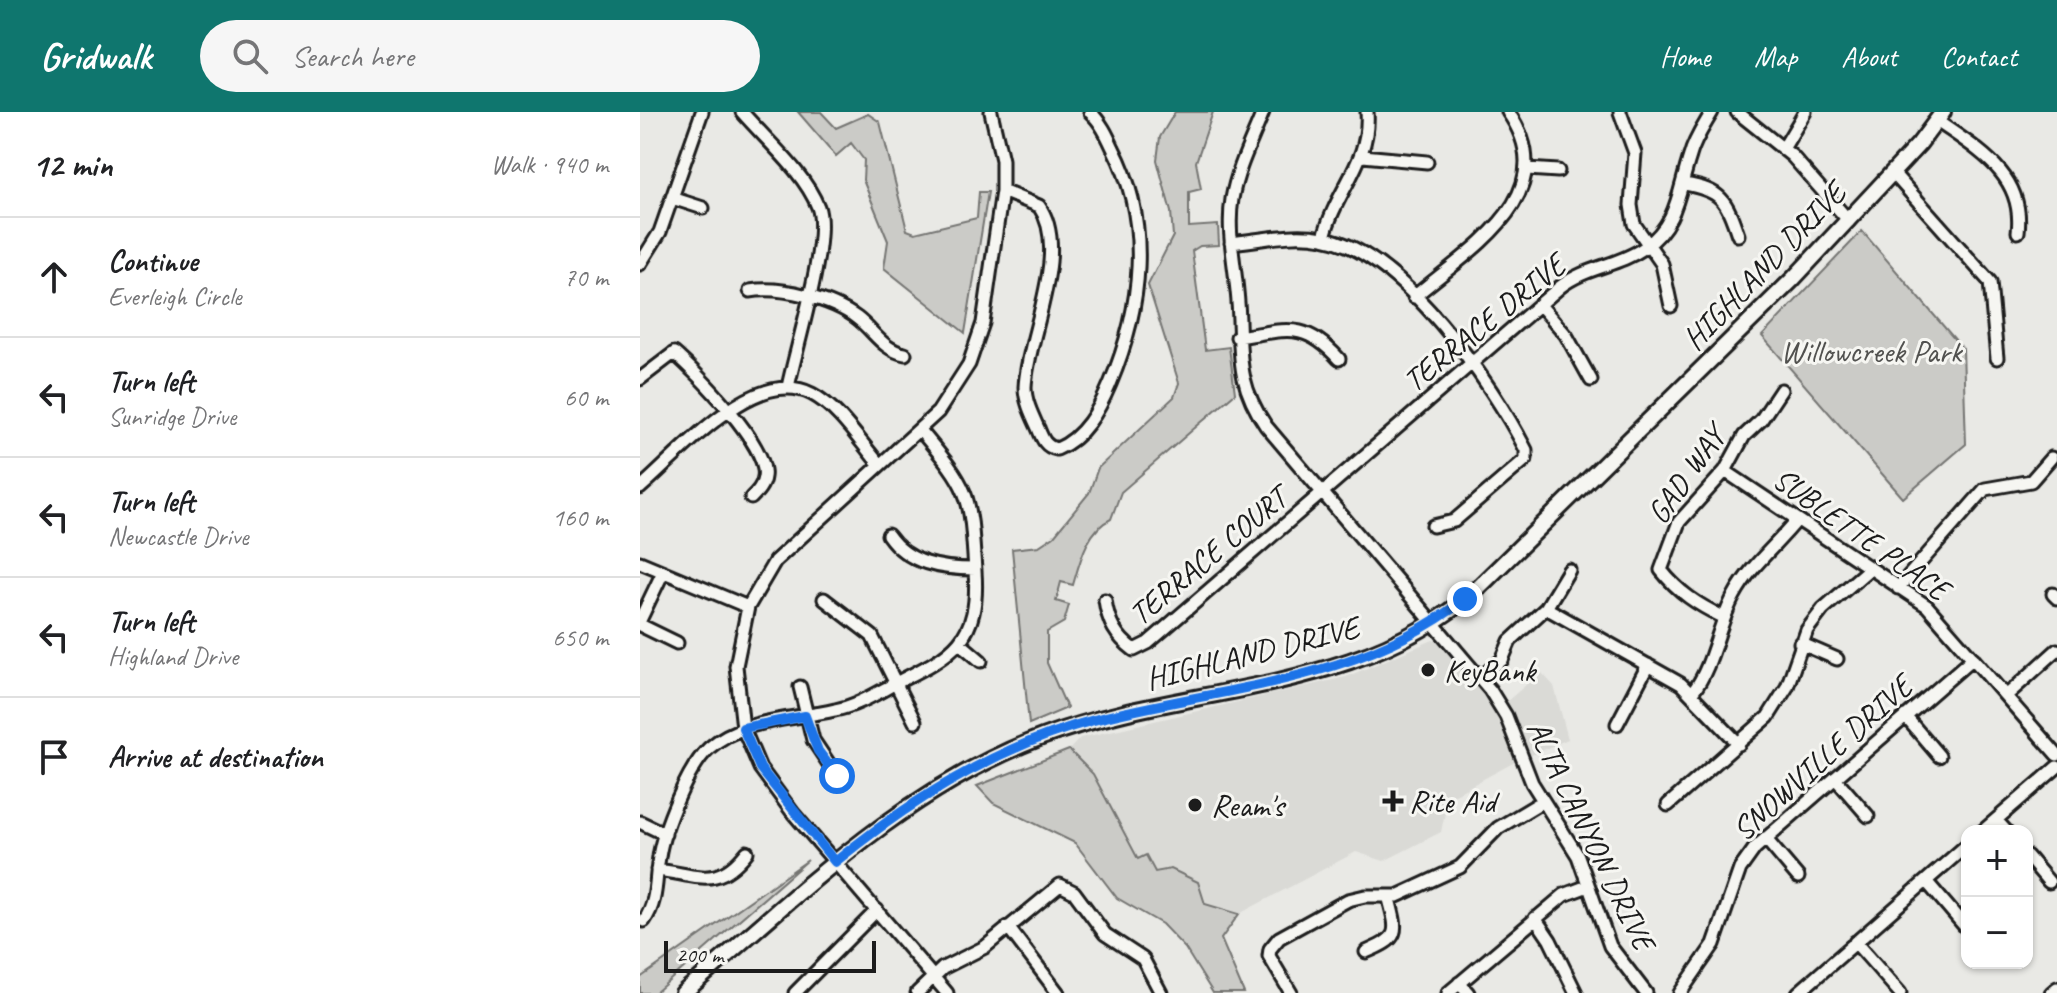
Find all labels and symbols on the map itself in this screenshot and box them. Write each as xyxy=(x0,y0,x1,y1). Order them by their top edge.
street label: HIGHLAND DRIVE xyxy=(1674,170,1857,359)
street label: TERRACE DRIVE xyxy=(1394,242,1577,401)
park label: Willowcreek Park xyxy=(1780,331,1964,372)
street label: GAD WAY xyxy=(1638,413,1738,532)
street label: SUBLETTE PLACE xyxy=(1765,458,1961,612)
street label: TERRACE COURT xyxy=(1120,474,1300,634)
route end xyxy=(1447,581,1483,617)
street label: HIGHLAND DRIVE xyxy=(1141,606,1367,699)
place label: KeyBank xyxy=(1444,650,1538,691)
marker: KeyBank xyxy=(1419,661,1437,679)
street label: SNOWVILLE DRIVE xyxy=(1723,663,1924,850)
street label: ALTA CANYON DRIVE xyxy=(1517,713,1666,961)
route start xyxy=(819,758,855,794)
place label: Rite Aid xyxy=(1409,781,1501,822)
place label: Ream's xyxy=(1211,785,1287,826)
marker: Rite Aid xyxy=(1384,792,1402,810)
marker: Ream's xyxy=(1186,796,1204,814)
scale bar xyxy=(664,937,876,973)

